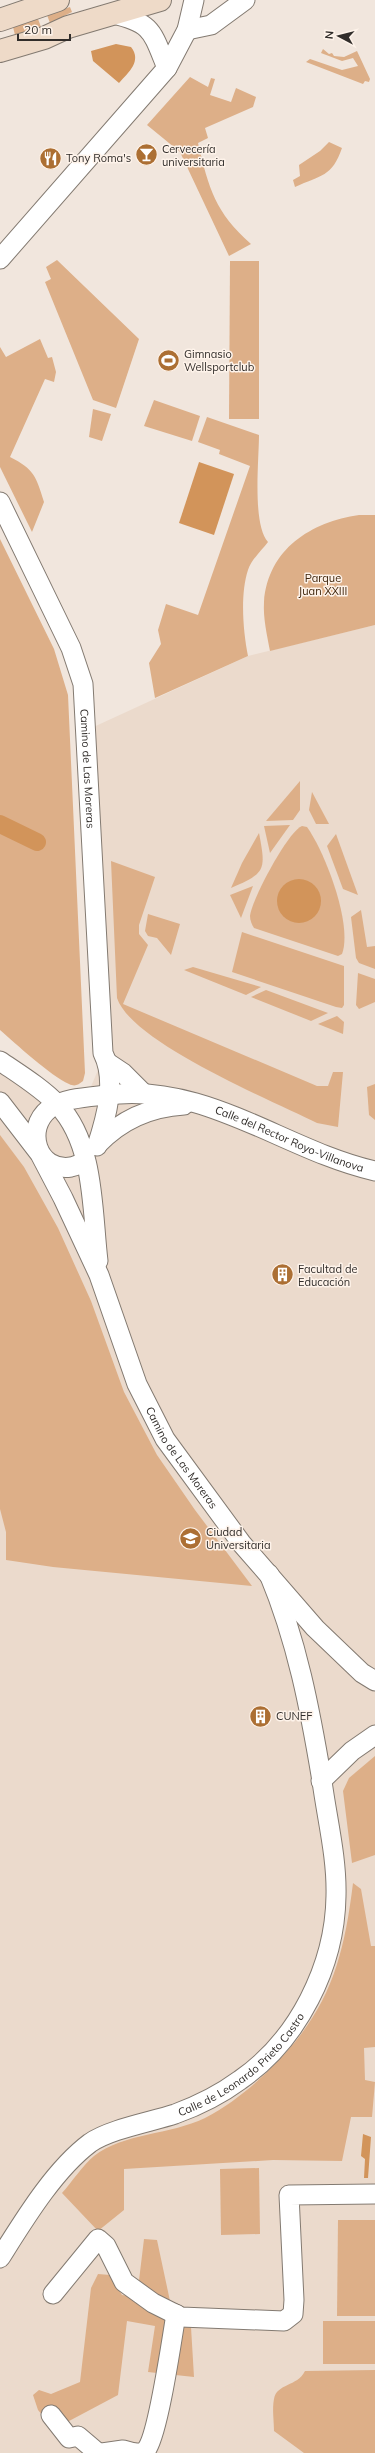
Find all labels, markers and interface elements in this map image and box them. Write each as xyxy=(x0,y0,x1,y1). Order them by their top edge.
scale bar xyxy=(18,16,70,42)
north arrow xyxy=(319,16,359,56)
text: 20 m xyxy=(24,22,52,37)
text: N xyxy=(322,30,337,40)
bar icon: Cervecería universitaria xyxy=(134,142,160,168)
place label: Cervecería universitaria xyxy=(162,142,225,169)
restaurant icon: Tony Roma's xyxy=(38,145,64,171)
place label: Tony Roma's xyxy=(66,151,131,165)
sports icon: Gimnasio Wellsportclub xyxy=(156,347,182,373)
place label: Gimnasio Wellsportclub xyxy=(184,347,255,374)
park label: Parque Juan XXIII xyxy=(299,571,347,598)
street label: Camino de Las Moreras xyxy=(77,708,98,829)
street label: Calle del Rector Royo-Villanova xyxy=(213,1103,365,1175)
building icon: Facultad de Educación xyxy=(269,1262,295,1288)
place label: Facultad de Educación xyxy=(298,1262,357,1289)
street label: Camino de Las Moreras xyxy=(143,1404,221,1511)
school or university icon: Ciudad Universitaria xyxy=(178,1525,204,1551)
place label: Ciudad Universitaria xyxy=(206,1525,271,1552)
building icon: CUNEF xyxy=(247,1703,273,1729)
place label: CUNEF xyxy=(276,1709,312,1723)
street label: Calle de Leonardo Prieto Castro xyxy=(176,2010,307,2119)

